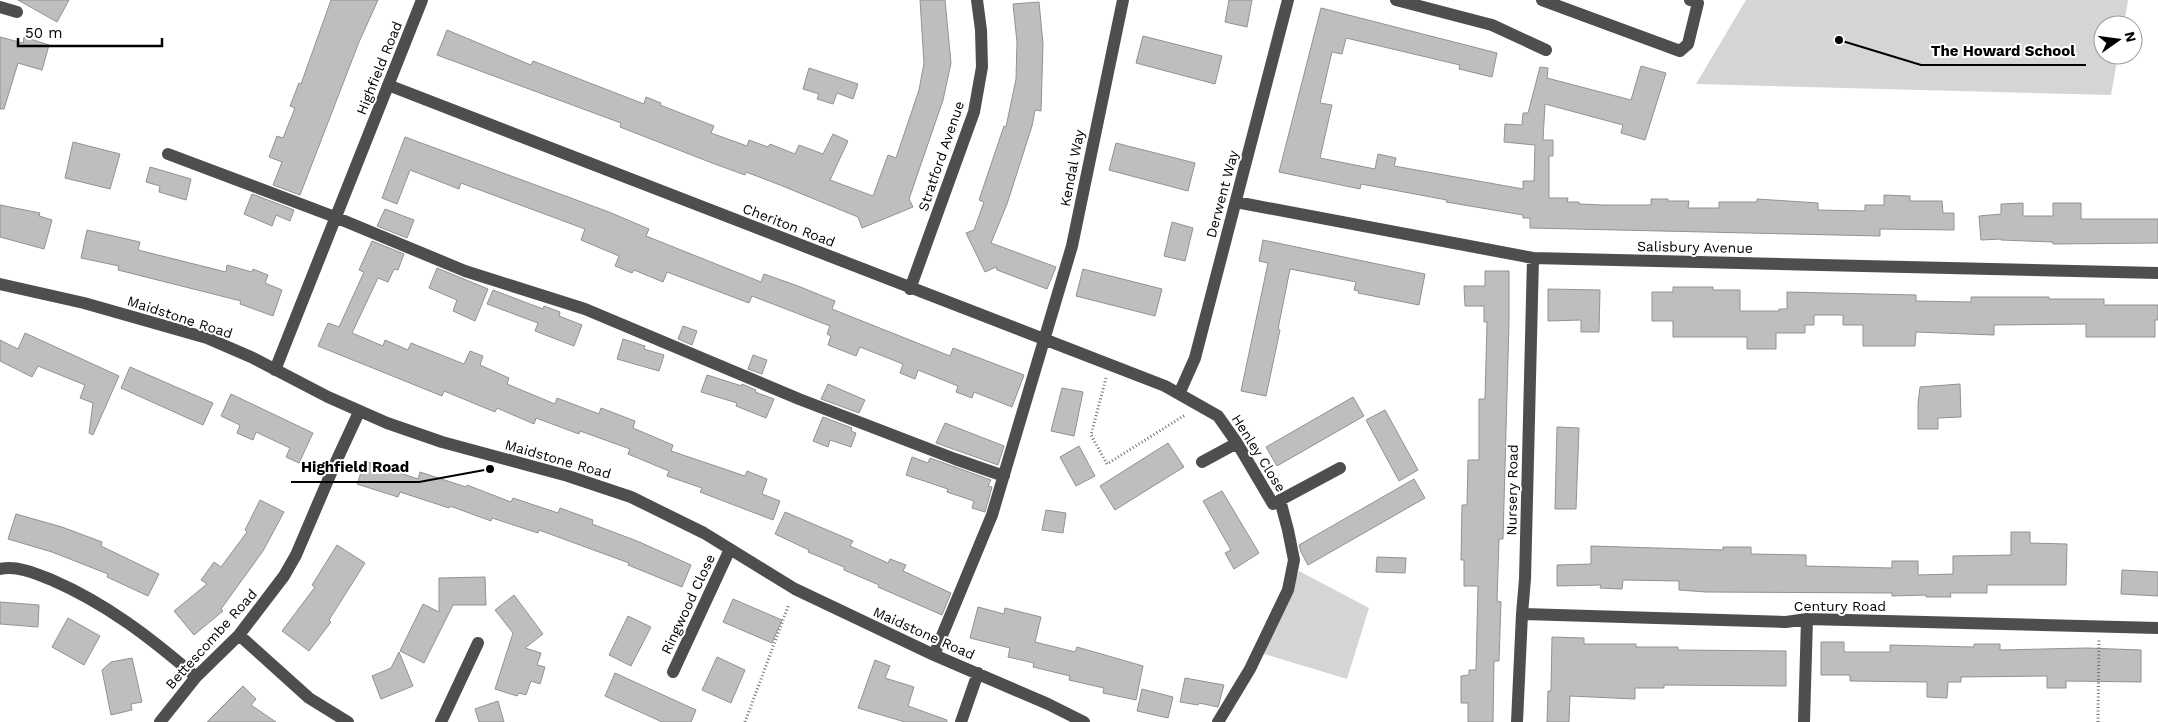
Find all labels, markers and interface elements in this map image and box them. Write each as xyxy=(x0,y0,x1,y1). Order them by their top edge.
scale bar xyxy=(18,15,161,47)
north arrow xyxy=(2093,15,2143,65)
street label: Highfield Road xyxy=(353,19,405,117)
text: 50 m xyxy=(25,24,62,42)
text: N xyxy=(2122,30,2140,44)
callout: The Howard School xyxy=(1921,35,2086,65)
text: The Howard School xyxy=(1931,42,2075,60)
street label: Stratford Avenue xyxy=(915,99,967,213)
street label: Kendal Way xyxy=(1057,127,1087,208)
street label: Derwent Way xyxy=(1203,148,1242,240)
street label: Cheriton Road xyxy=(741,200,837,250)
street label: Salisbury Avenue xyxy=(1637,238,1753,256)
street label: Maidstone Road xyxy=(125,292,235,342)
street label: Henley Close xyxy=(1229,411,1289,495)
street label: Maidstone Road xyxy=(503,436,613,482)
street label: Nursery Road xyxy=(1503,444,1521,536)
callout: Highfield Road xyxy=(291,452,419,482)
text: Highfield Road xyxy=(301,458,409,476)
street label: Ringwood Close xyxy=(658,551,718,657)
street label: Bettescombe Road xyxy=(162,586,260,692)
street label: Century Road xyxy=(1794,598,1886,614)
street label: Maidstone Road xyxy=(871,603,977,663)

